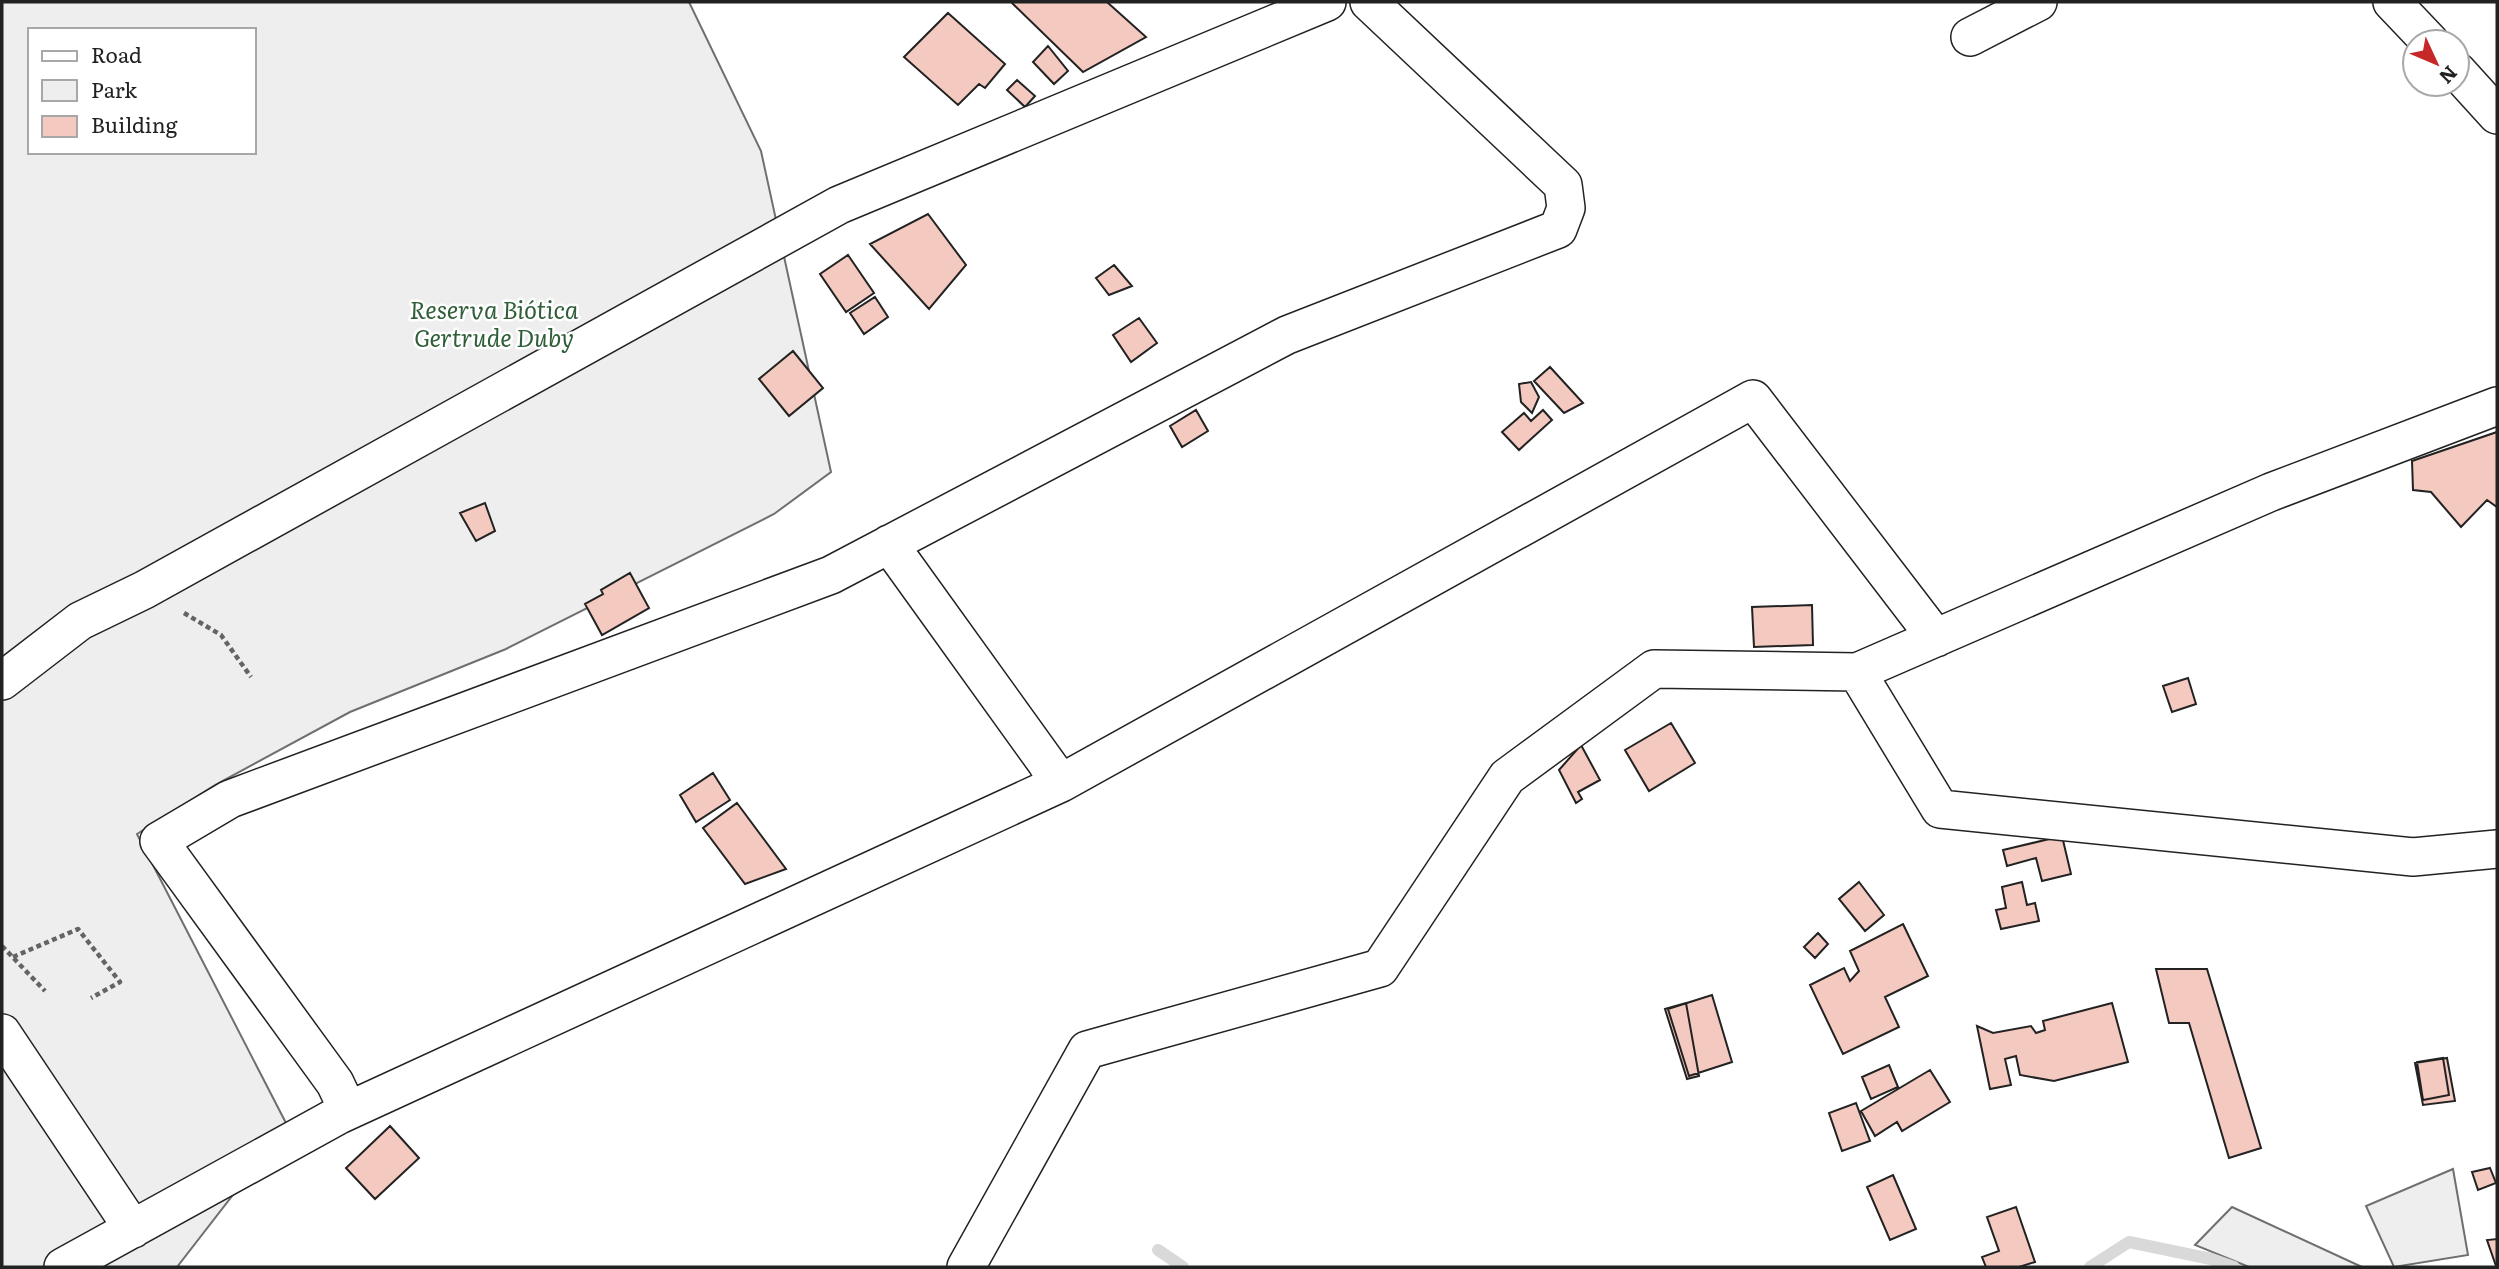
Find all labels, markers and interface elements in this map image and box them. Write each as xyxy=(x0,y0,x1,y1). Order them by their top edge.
legend xyxy=(28,28,256,154)
north arrow xyxy=(2401,28,2471,98)
text: Road xyxy=(91,38,142,69)
text: N xyxy=(2433,60,2465,91)
text: Park xyxy=(91,73,137,104)
text: Building xyxy=(91,108,178,139)
park label: Reserva Biótica Gertrude Duby xyxy=(410,291,579,354)

